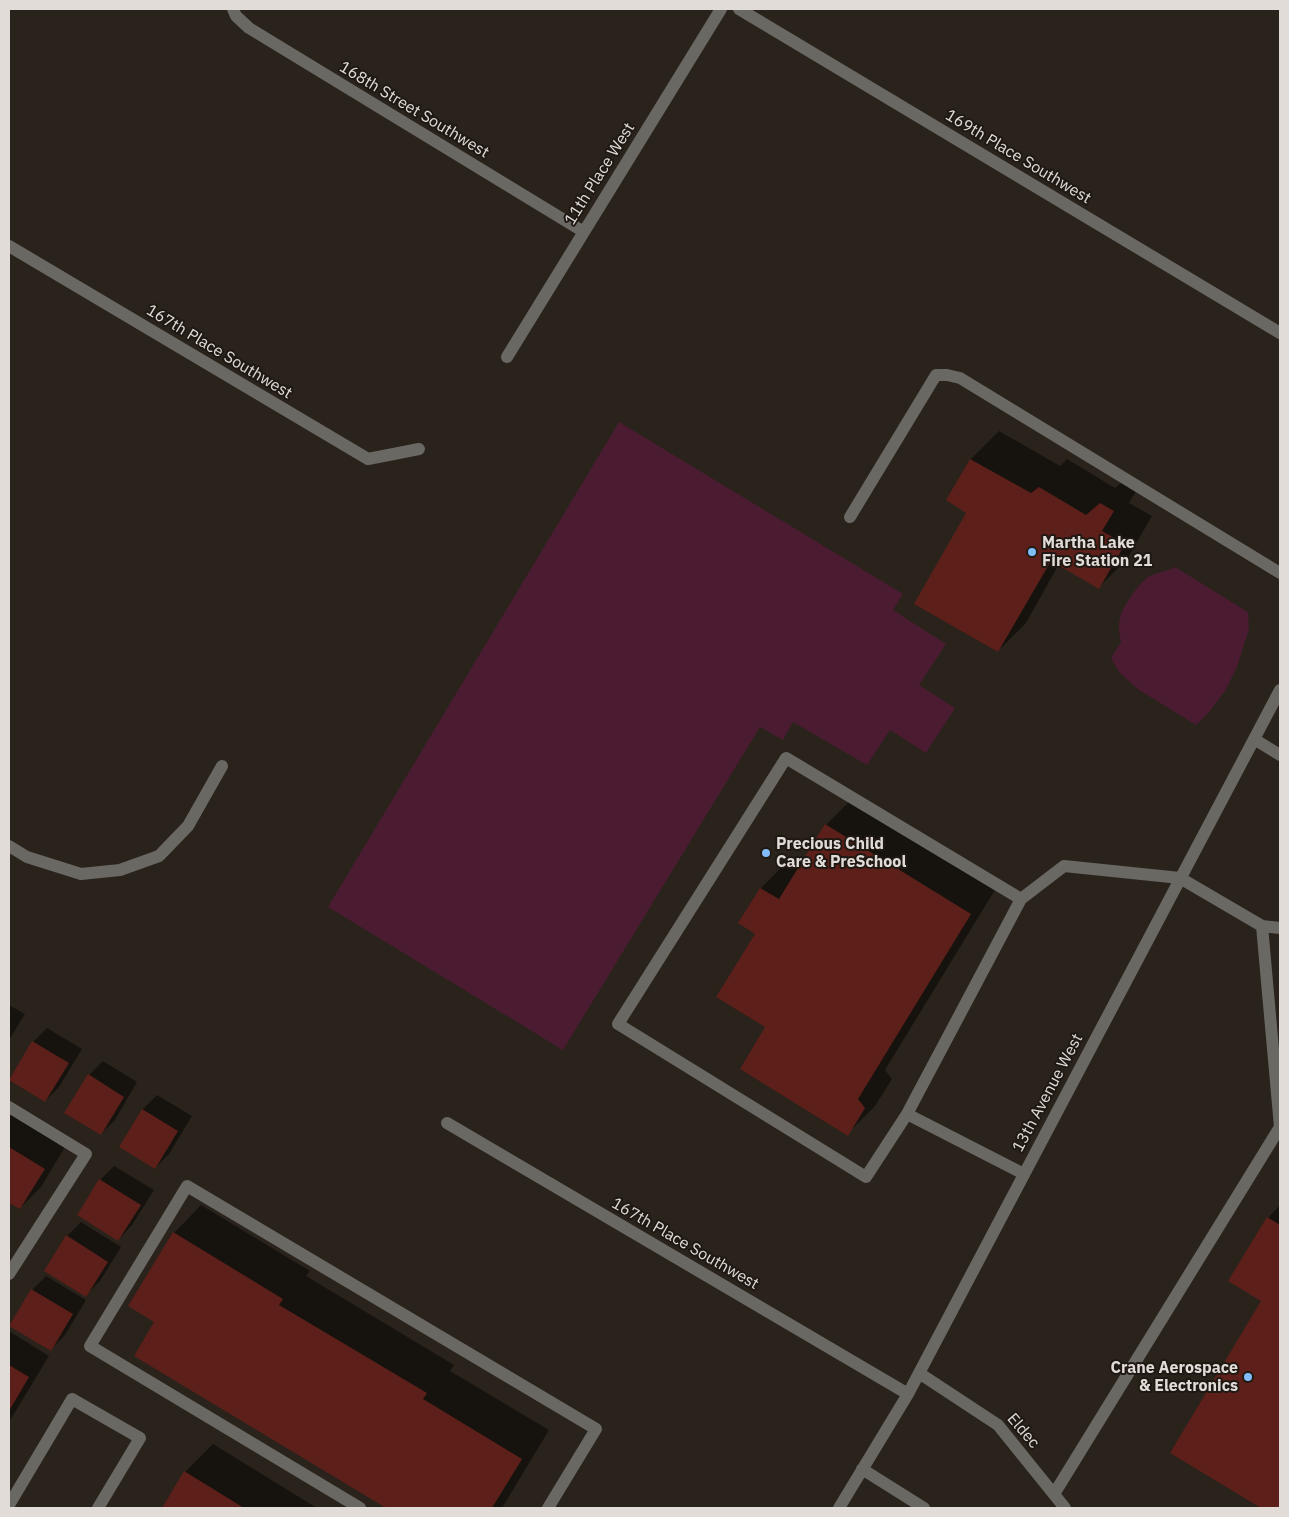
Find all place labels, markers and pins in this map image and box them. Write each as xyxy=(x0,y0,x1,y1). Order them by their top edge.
place label: Martha Lake Fire Station 21 xyxy=(1042,533,1152,571)
marker: Martha Lake Fire Station 21 xyxy=(1026,546,1038,558)
place label: Precious Child Care & PreSchool xyxy=(776,834,906,872)
marker: Precious Child Care & PreSchool xyxy=(760,847,772,859)
place label: Crane Aerospace & Electronics xyxy=(1110,1358,1238,1396)
marker: Crane Aerospace & Electronics xyxy=(1242,1371,1254,1383)

